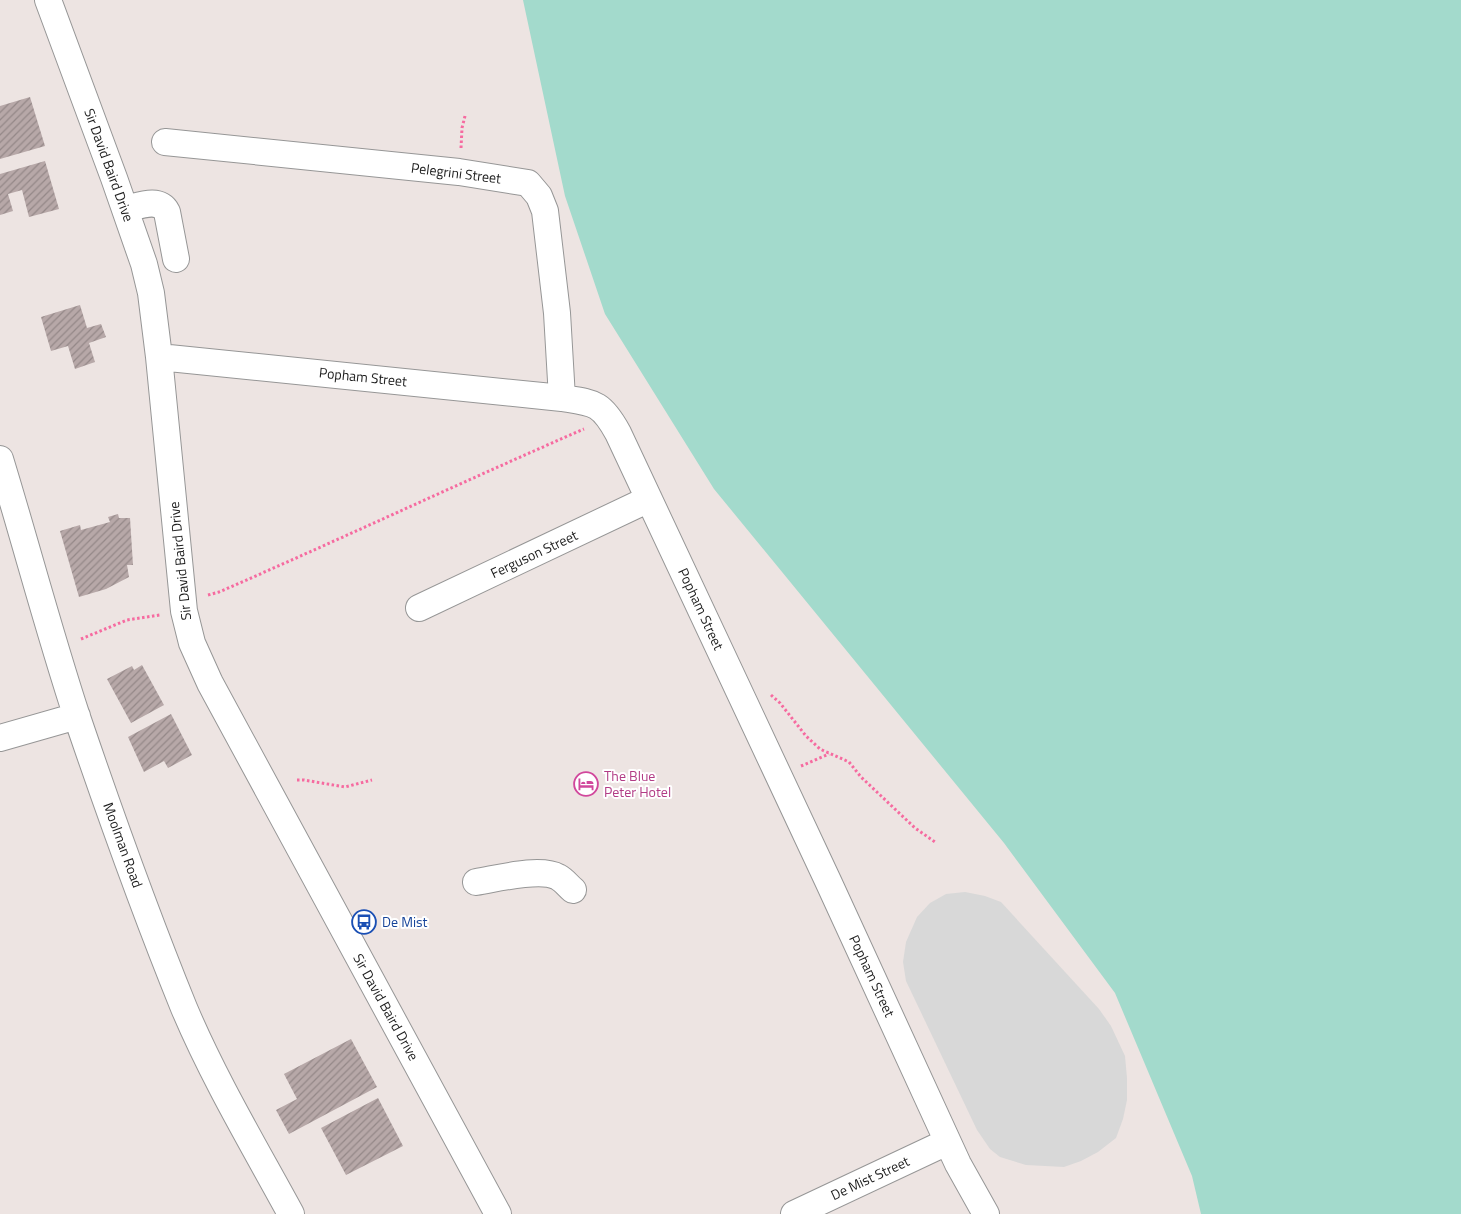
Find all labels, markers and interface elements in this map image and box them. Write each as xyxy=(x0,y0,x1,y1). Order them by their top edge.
street label: Sir David Baird Drive xyxy=(79,105,140,224)
street label: Pelegrini Street xyxy=(410,157,502,188)
street label: Popham Street xyxy=(318,361,408,392)
street label: Sir David Baird Drive xyxy=(163,501,196,621)
street label: Ferguson Street xyxy=(487,524,581,583)
street label: Popham Street xyxy=(673,564,730,653)
place label: The Blue Peter Hotel xyxy=(604,765,671,802)
hotel icon: The Blue Peter Hotel xyxy=(573,771,599,797)
street label: Moolman Road xyxy=(98,799,149,890)
bus stop icon: De Mist xyxy=(351,909,377,935)
place label: De Mist xyxy=(382,911,428,932)
street label: Popham Street xyxy=(844,931,901,1020)
street label: Sir David Baird Drive xyxy=(348,949,425,1064)
street label: De Mist Street xyxy=(827,1150,913,1205)

